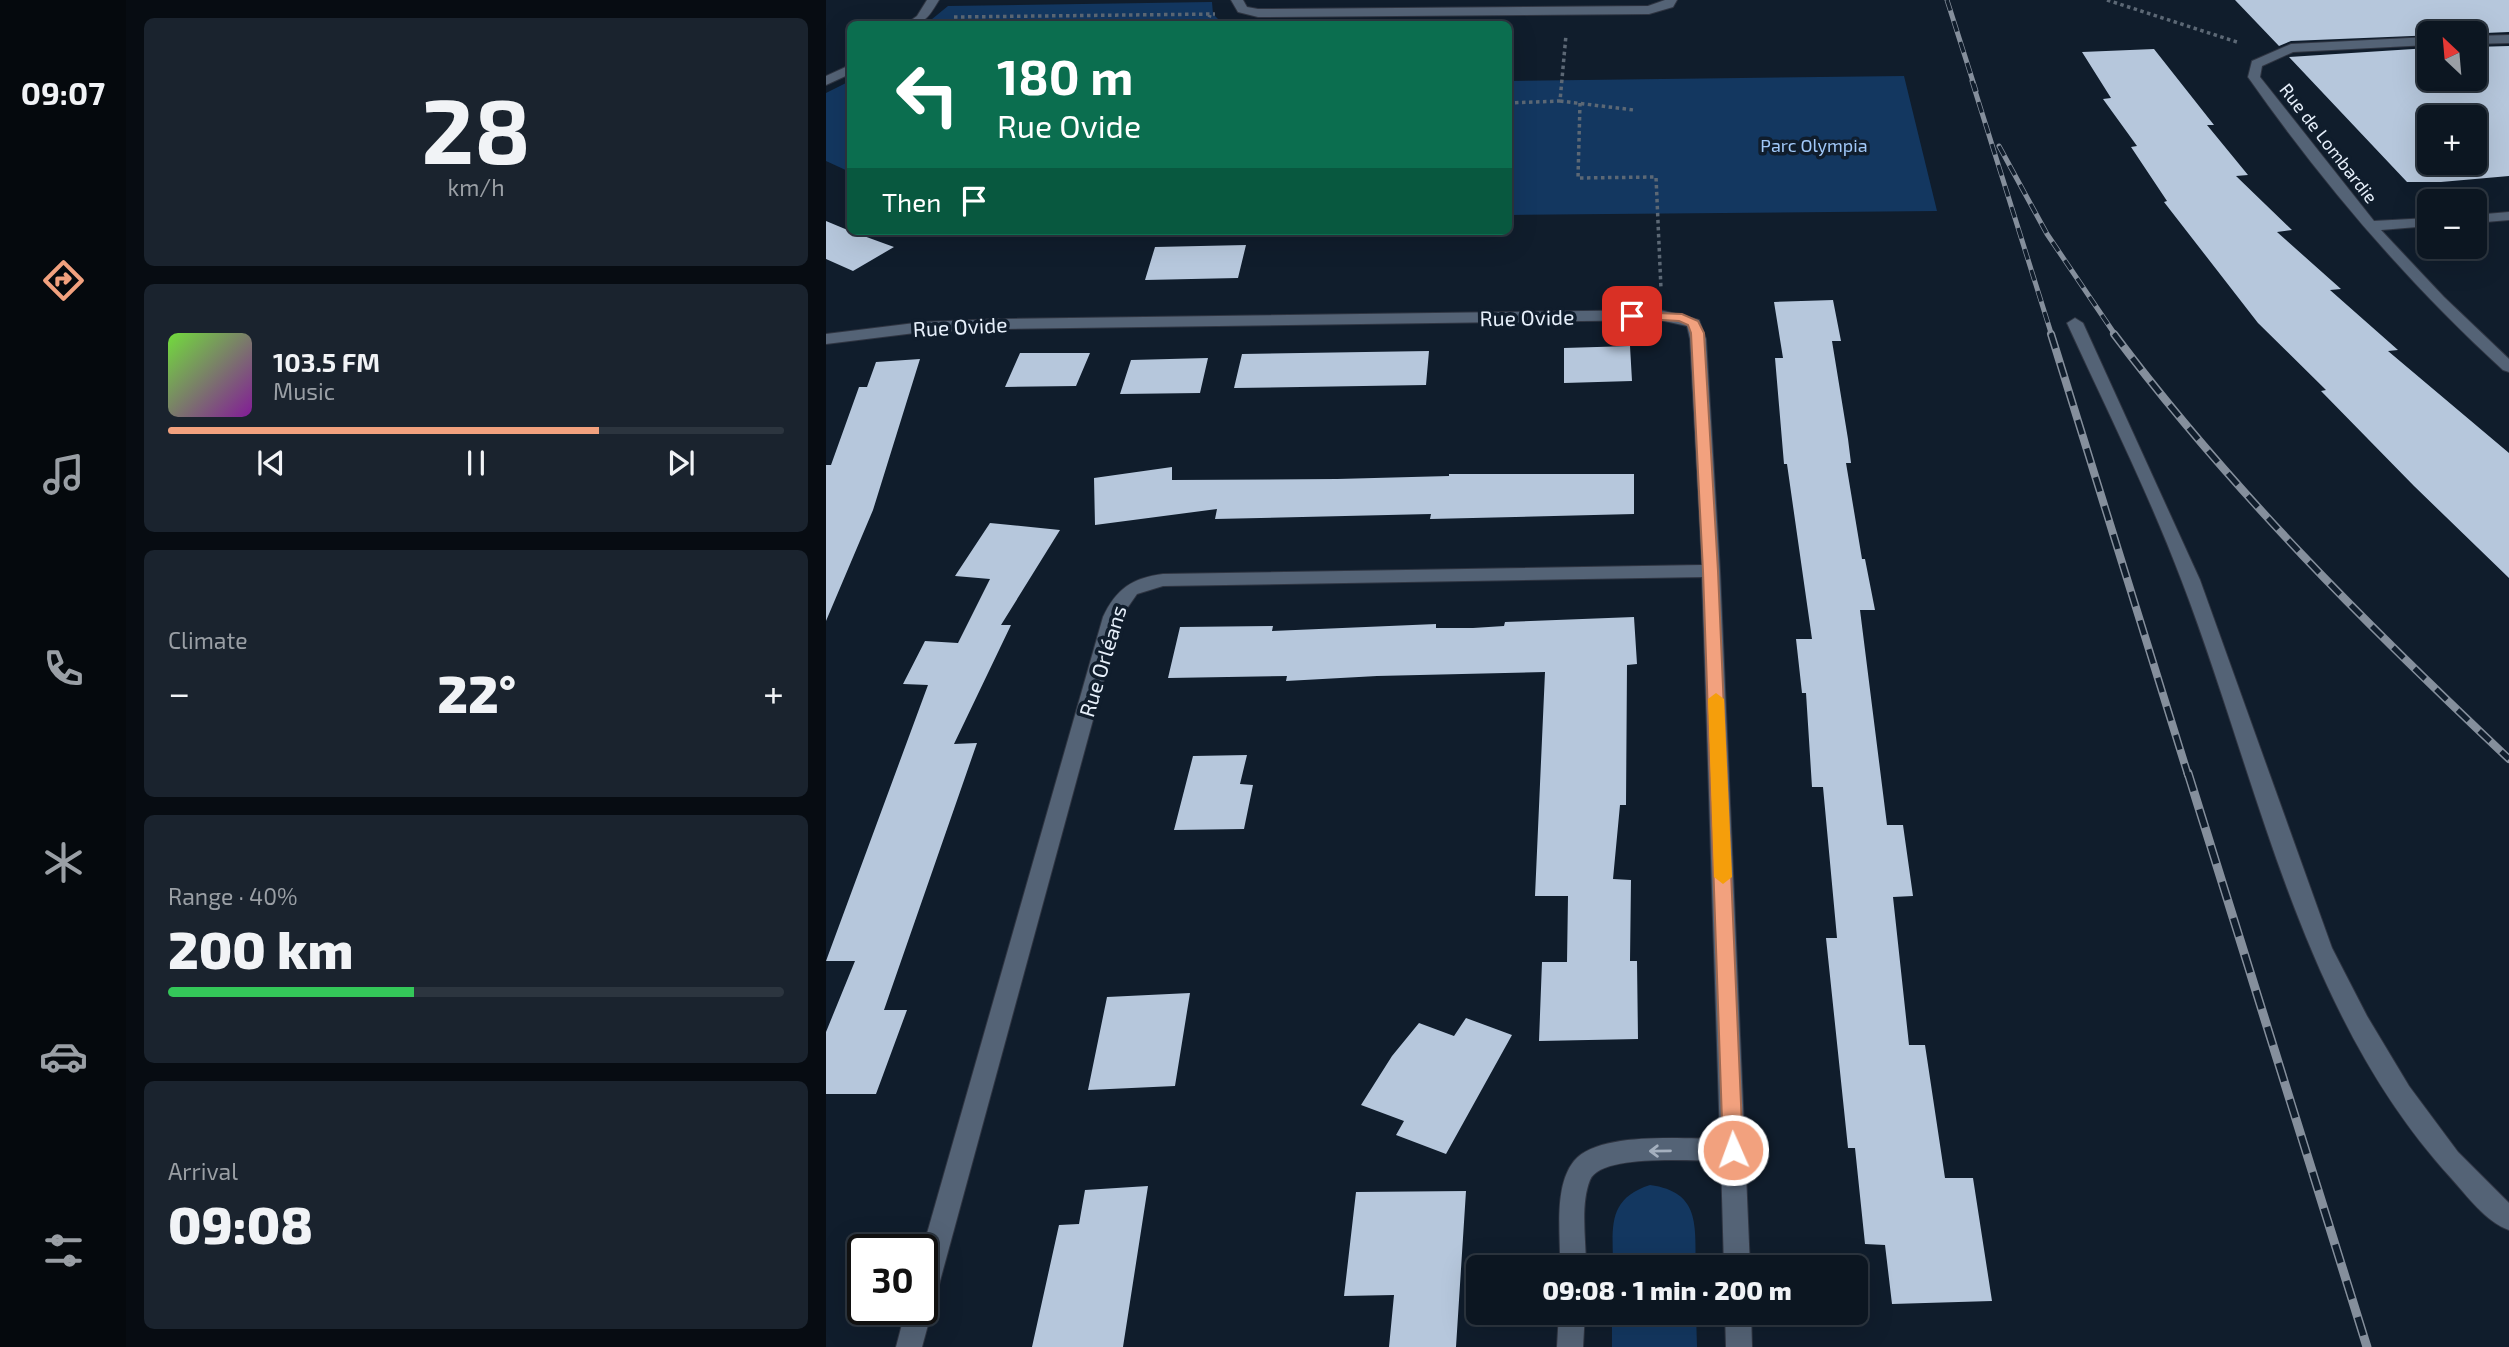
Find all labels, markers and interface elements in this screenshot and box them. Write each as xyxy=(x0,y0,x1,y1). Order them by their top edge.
north arrow xyxy=(2417,21,2487,91)
map controls xyxy=(2417,21,2487,259)
text: 180 m xyxy=(997,46,1133,105)
icon: left xyxy=(882,49,973,140)
text: 09:07 xyxy=(21,73,105,111)
text: 28 xyxy=(421,73,531,182)
street label: Rue de Lombardie xyxy=(2275,79,2383,207)
button: + xyxy=(2417,105,2487,175)
text: Rue Ovide xyxy=(997,106,1141,144)
park label: Parc Olympia xyxy=(1760,134,1868,156)
text: km/h xyxy=(447,173,505,201)
icon: arrive xyxy=(955,182,993,220)
text: Then xyxy=(882,186,941,217)
button: − xyxy=(2417,189,2487,259)
icon: directions xyxy=(39,256,88,305)
pin xyxy=(1602,286,1662,346)
icon: arrive xyxy=(1613,297,1651,335)
street label: Rue Ovide xyxy=(1479,304,1575,330)
street label: Rue Ovide xyxy=(912,311,1008,341)
text: 103.5 FM xyxy=(273,346,380,377)
text: Music xyxy=(273,377,335,405)
icon: previous xyxy=(252,444,290,482)
icon: pause xyxy=(457,444,495,482)
icon: next xyxy=(662,444,700,482)
icon: music xyxy=(39,450,88,499)
street label: Rue Orléans xyxy=(1073,602,1131,720)
text: Climate xyxy=(168,626,248,654)
icon: phone xyxy=(39,644,88,693)
text: 22° xyxy=(437,661,516,723)
text: − xyxy=(168,669,190,715)
text: + xyxy=(763,669,784,715)
icon: climate xyxy=(39,838,88,887)
text: Range · 40% xyxy=(168,882,298,910)
text: 200 km xyxy=(168,917,353,979)
icon: car xyxy=(39,1032,88,1081)
position arrow xyxy=(1696,1113,1770,1187)
one-way arrow xyxy=(1649,1145,1672,1158)
text: Arrival xyxy=(168,1157,238,1185)
text: 09:08 xyxy=(168,1192,313,1254)
icon: filters xyxy=(39,1226,88,1275)
speed limit sign: 30 xyxy=(847,1234,938,1325)
text: 09:08 · 1 min · 200 m xyxy=(1542,1274,1792,1305)

